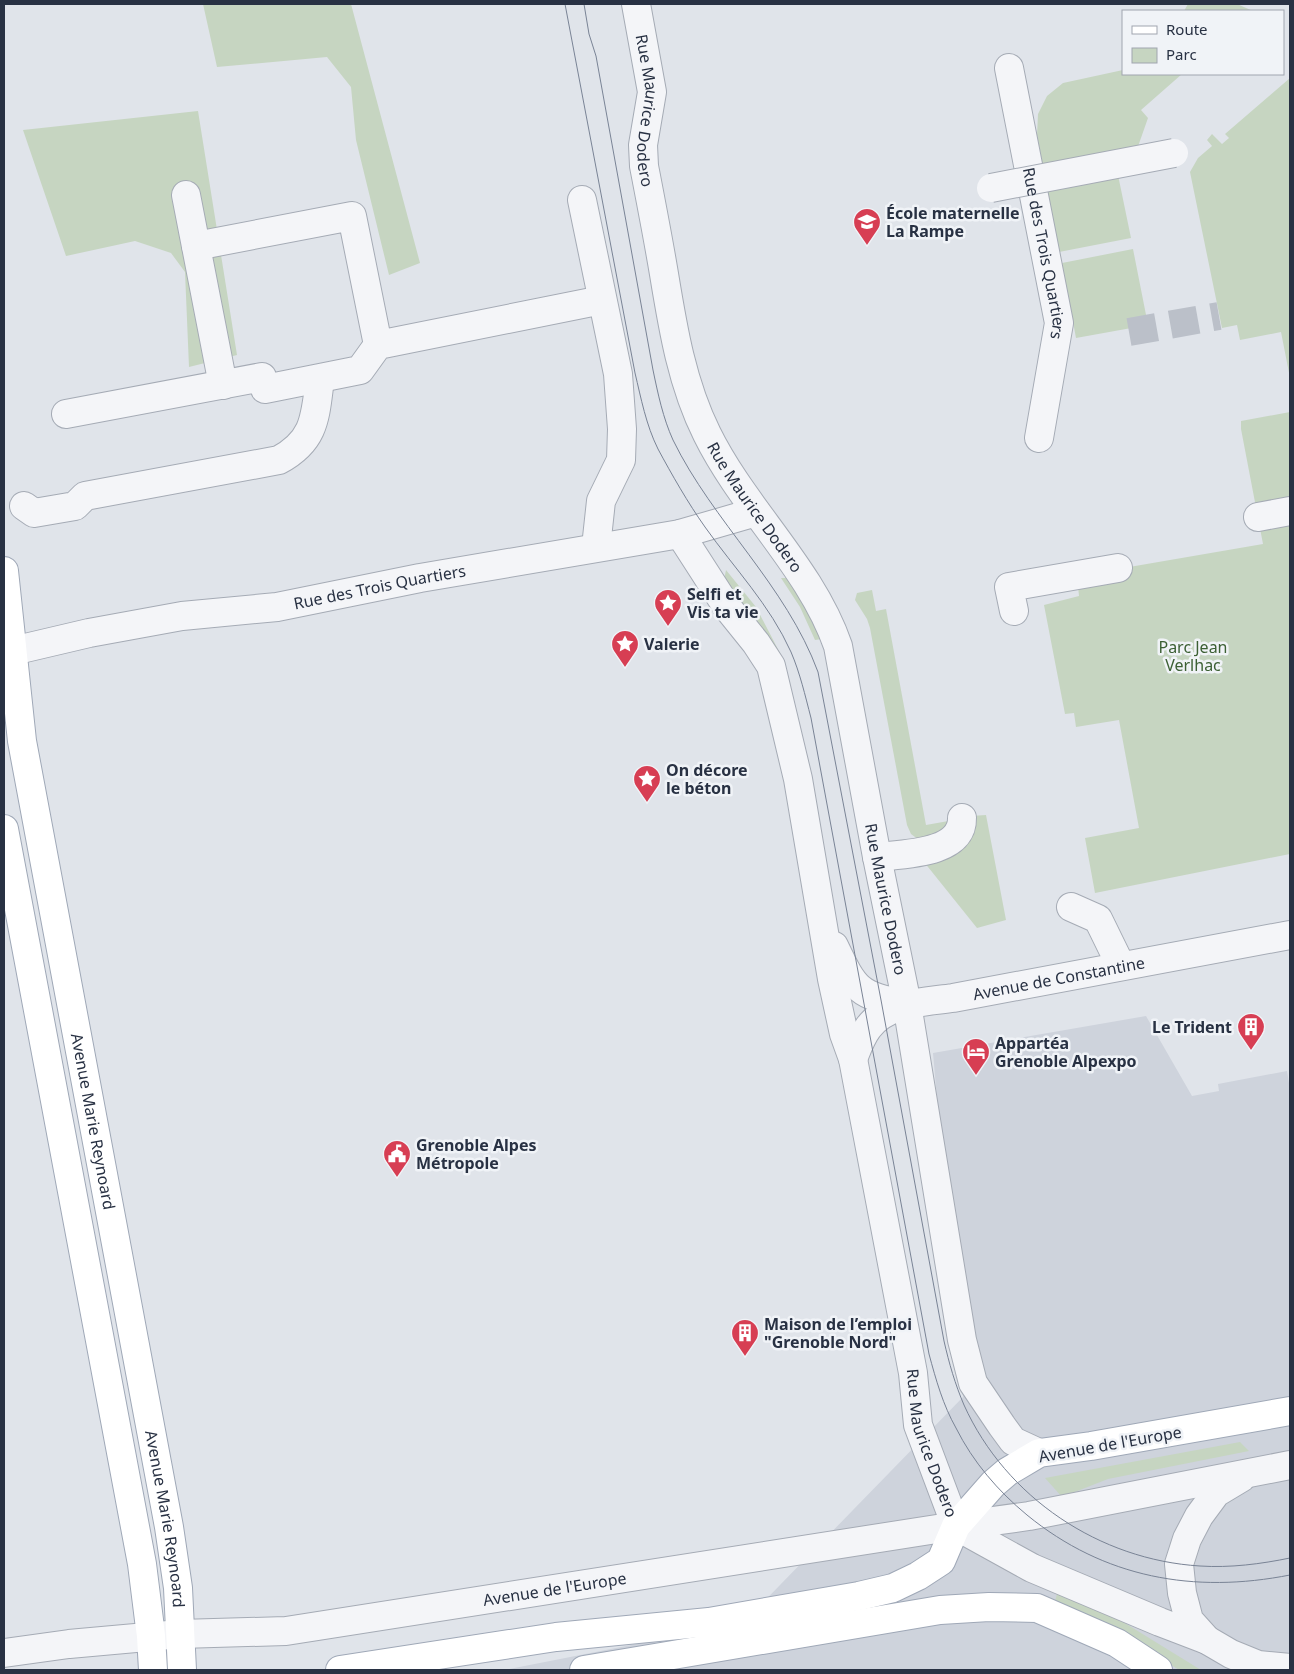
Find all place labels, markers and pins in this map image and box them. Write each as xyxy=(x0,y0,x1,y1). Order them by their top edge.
place label: École maternelle La Rampe xyxy=(886,202,1020,242)
school or university icon: École maternelle La Rampe xyxy=(852,207,882,246)
place label: Selfi et Vis ta vie xyxy=(687,583,759,623)
place icon: Selfi et Vis ta vie xyxy=(653,588,683,627)
place icon: Valerie xyxy=(610,629,640,668)
place label: Valerie xyxy=(644,633,699,655)
place label: On décore le béton xyxy=(666,759,748,799)
place icon: On décore le béton xyxy=(632,764,662,803)
building icon: Le Trident xyxy=(1236,1012,1266,1051)
place label: Le Trident xyxy=(1152,1016,1232,1038)
place label: Appartéa Grenoble Alpexpo xyxy=(995,1032,1137,1072)
hotel icon: Appartéa Grenoble Alpexpo xyxy=(961,1037,991,1076)
place label: Grenoble Alpes Métropole xyxy=(416,1134,537,1174)
public building icon: Grenoble Alpes Métropole xyxy=(382,1139,412,1178)
place label: Maison de l’emploi "Grenoble Nord" xyxy=(764,1313,912,1353)
building icon: Maison de l’emploi "Grenoble Nord" xyxy=(730,1318,760,1357)

